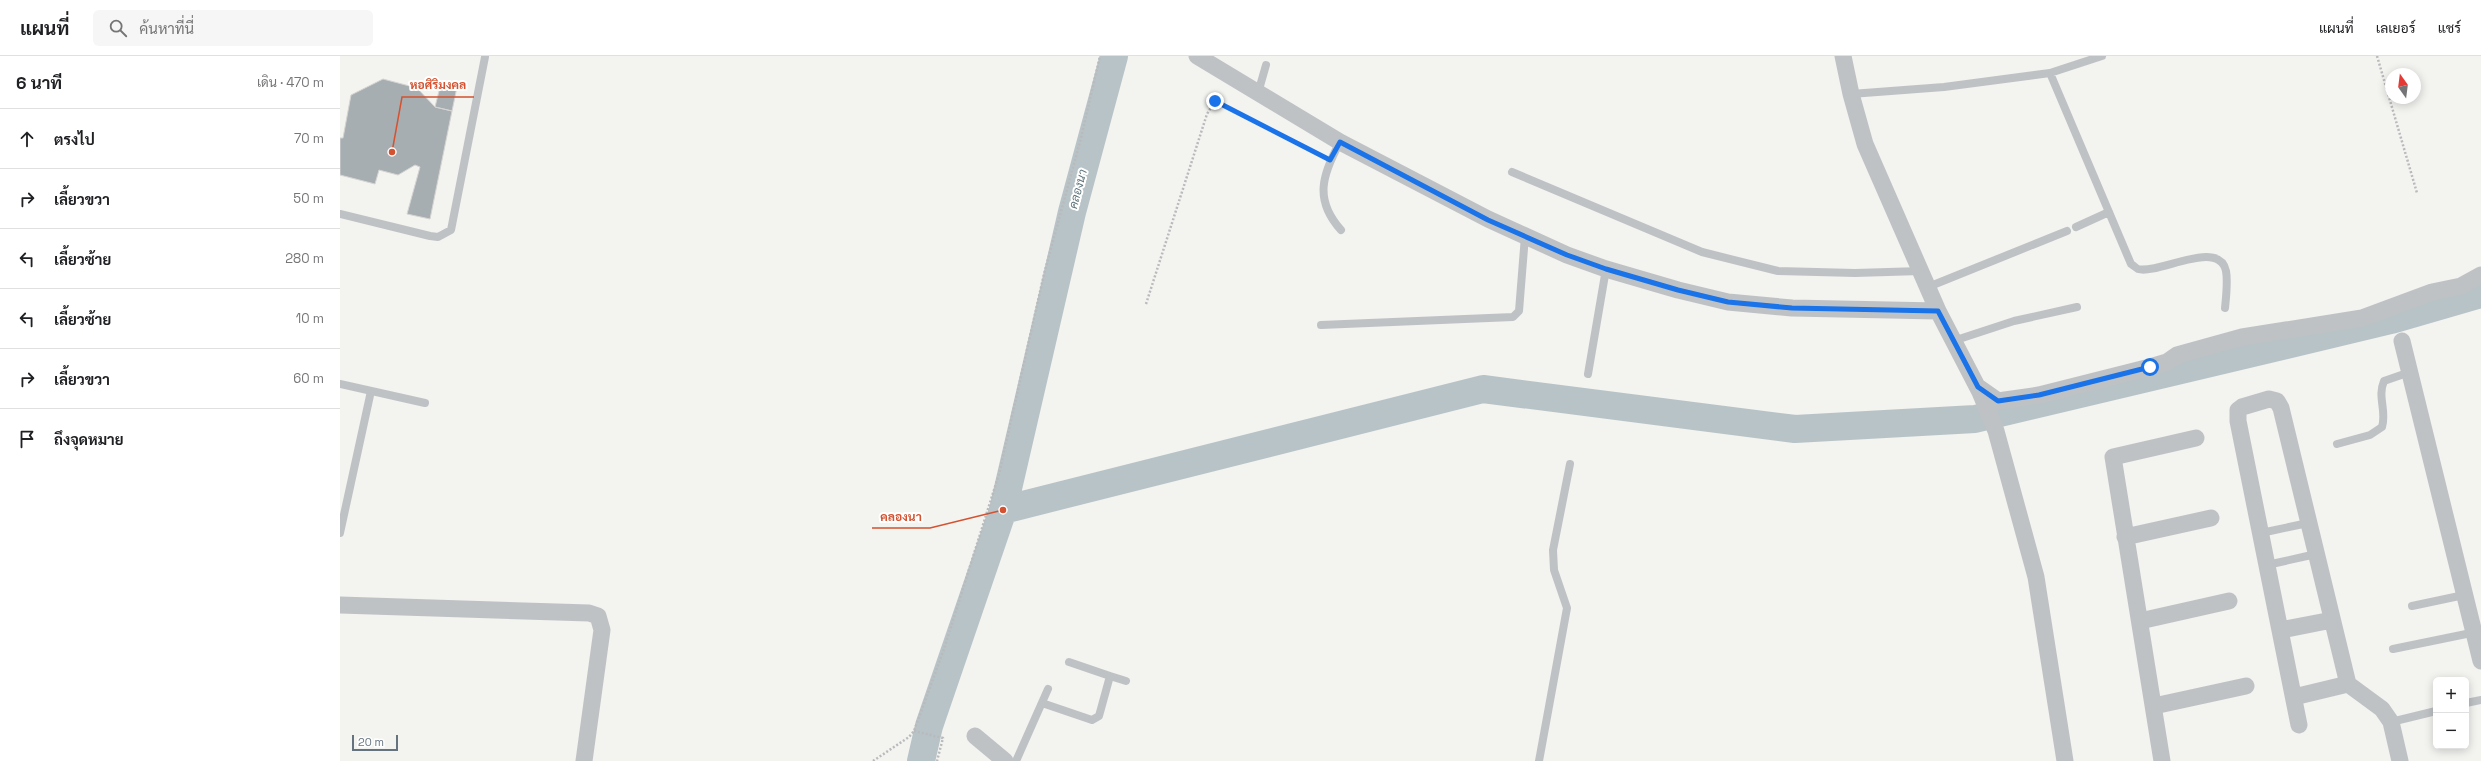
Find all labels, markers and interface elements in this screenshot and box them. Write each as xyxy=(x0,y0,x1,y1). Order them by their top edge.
search box xyxy=(93,10,373,46)
text: แผนที่ xyxy=(20,16,69,41)
icon: search xyxy=(107,17,129,39)
text: ค้นหาที่นี่ xyxy=(139,19,194,38)
text: แผนที่ xyxy=(2319,19,2354,37)
text: เลเยอร์ xyxy=(2376,19,2416,37)
text: แชร์ xyxy=(2438,19,2461,37)
north arrow xyxy=(2385,68,2421,104)
text: 6 นาที xyxy=(16,72,62,94)
callout: หอศิริมงคล xyxy=(402,73,474,97)
text: เดิน · 470 m xyxy=(257,74,324,91)
text: หอศิริมงคล xyxy=(410,77,466,93)
route end xyxy=(1206,92,1224,110)
icon: ahead xyxy=(16,128,38,150)
text: ตรงไป xyxy=(54,130,95,149)
text: 70 m xyxy=(294,130,324,147)
water label: คลองนา xyxy=(1065,167,1091,210)
icon: right xyxy=(16,188,38,210)
text: เลี้ยวขวา xyxy=(54,190,110,209)
text: 50 m xyxy=(293,190,324,207)
icon: left xyxy=(16,248,38,270)
text: เลี้ยวซ้าย xyxy=(54,250,111,269)
text: 280 m xyxy=(285,250,324,267)
icon: left xyxy=(16,308,38,330)
text: เลี้ยวซ้าย xyxy=(54,310,111,329)
text: 10 m xyxy=(296,310,324,327)
route start xyxy=(2141,358,2159,376)
icon: right xyxy=(16,368,38,390)
text: เลี้ยวขวา xyxy=(54,370,110,389)
text: 60 m xyxy=(293,370,324,387)
icon: arrive xyxy=(16,428,38,450)
text: ถึงจุดหมาย xyxy=(54,430,124,449)
callout: คลองนา xyxy=(872,504,930,528)
text: คลองนา xyxy=(880,509,922,525)
map controls xyxy=(2433,677,2469,749)
button: + xyxy=(2433,677,2469,713)
button: − xyxy=(2433,713,2469,749)
scale bar xyxy=(352,733,398,752)
text: 20 m xyxy=(358,735,384,749)

